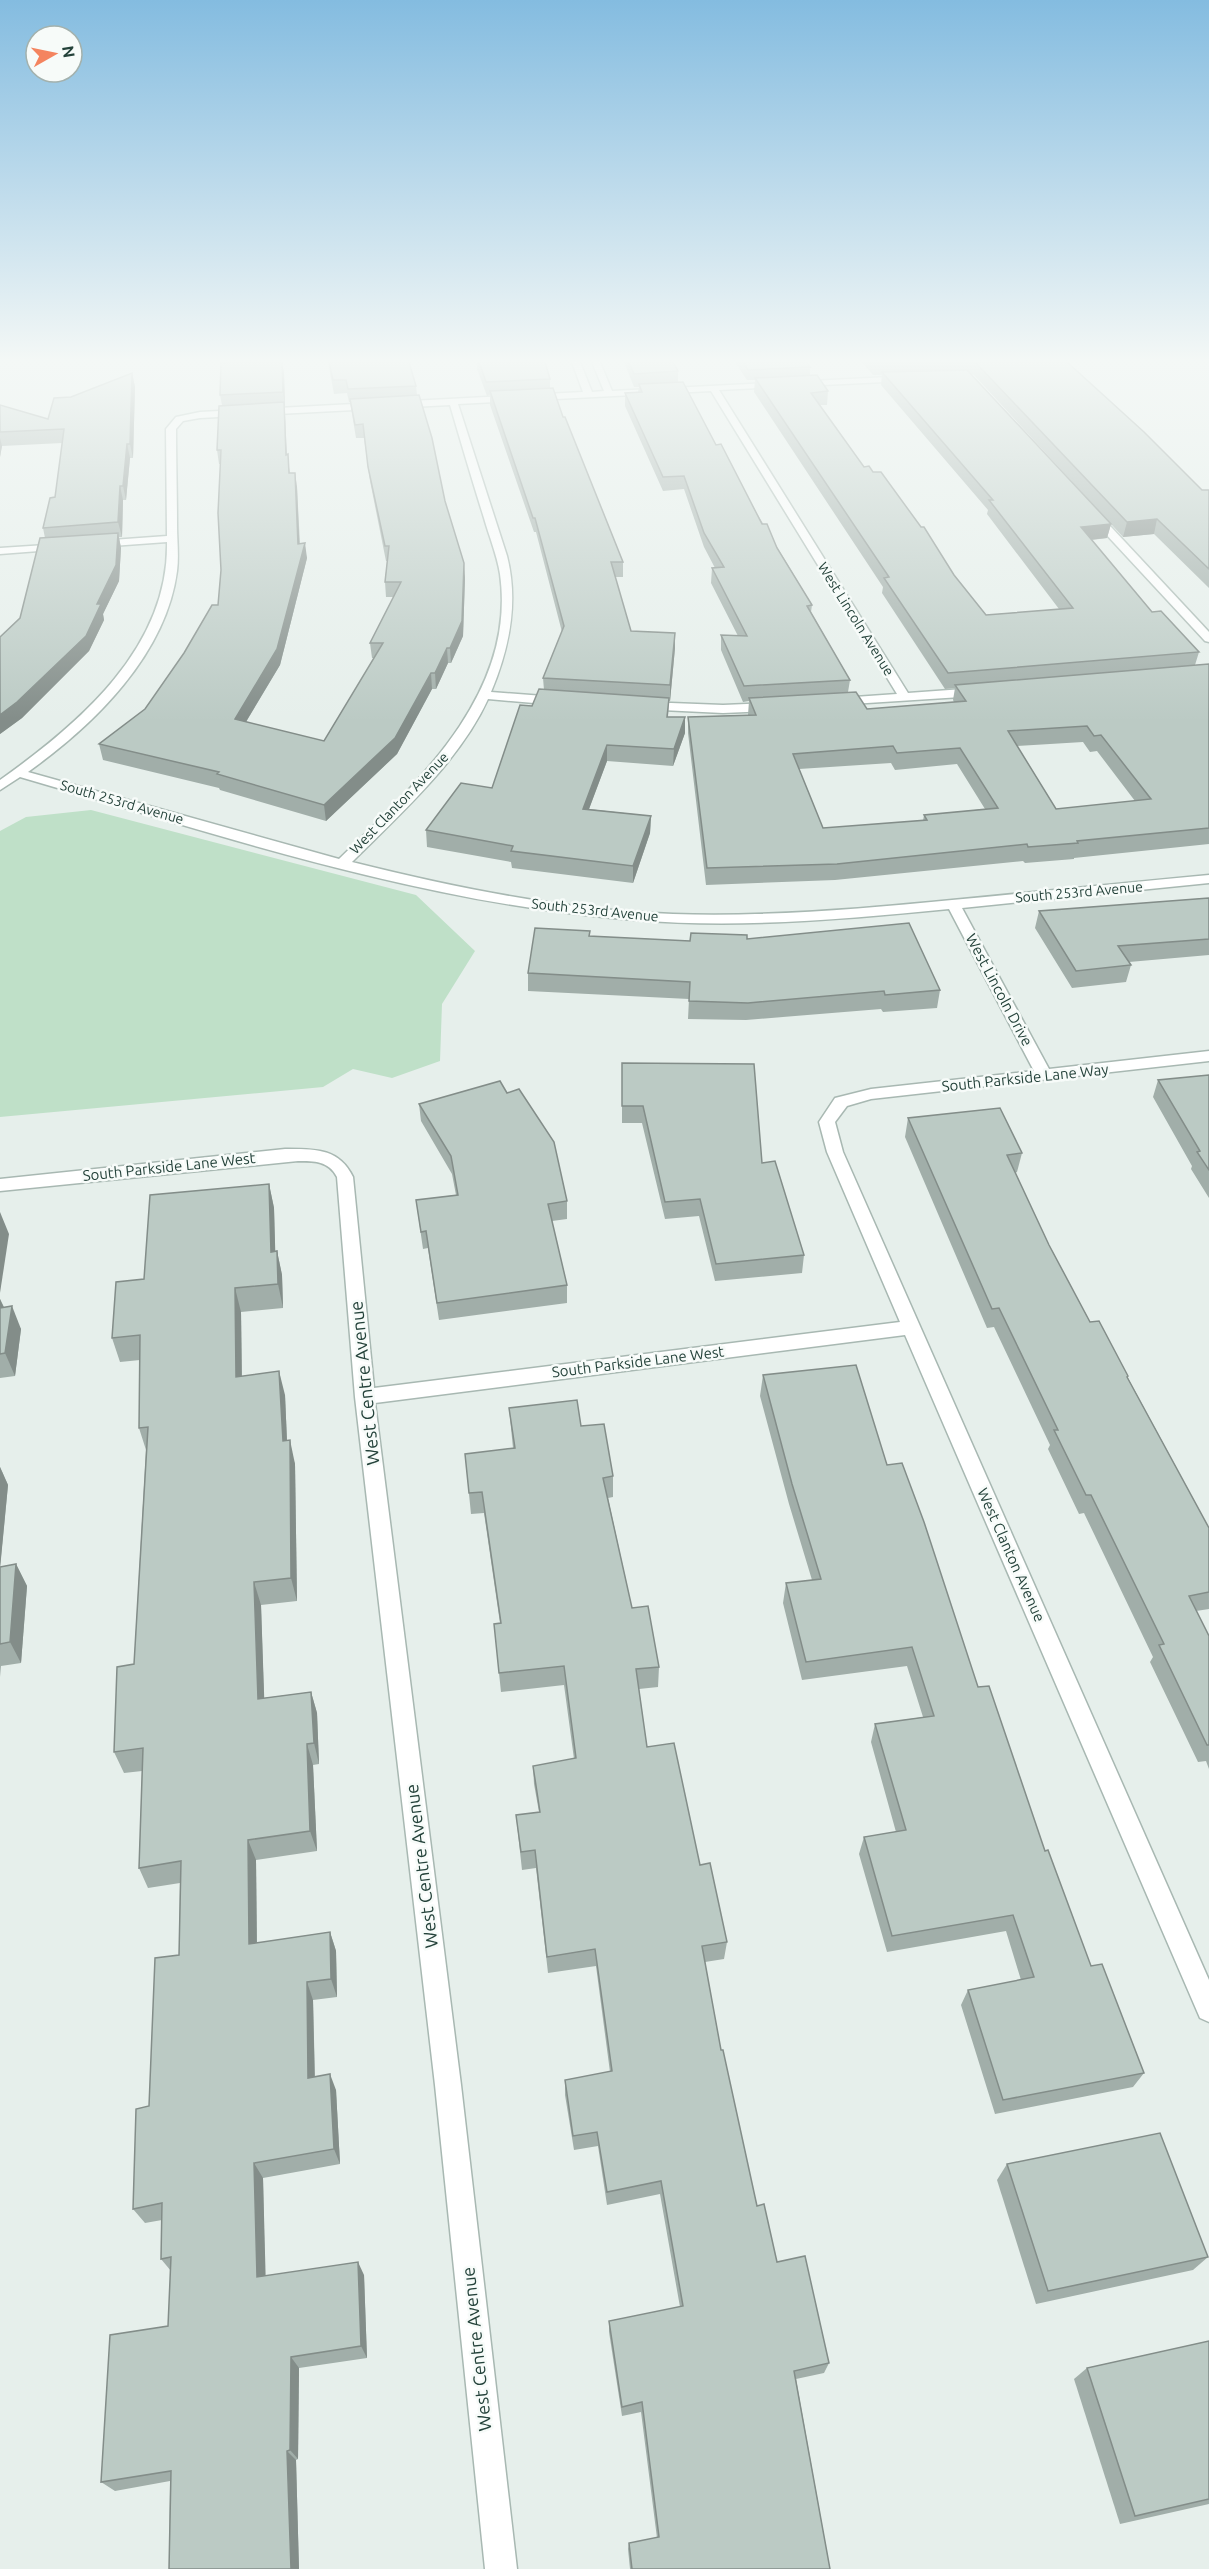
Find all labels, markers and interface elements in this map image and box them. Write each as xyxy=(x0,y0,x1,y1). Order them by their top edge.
north arrow xyxy=(24,24,84,84)
text: N xyxy=(59,44,79,59)
street label: West Lincoln Avenue xyxy=(815,559,897,679)
street label: West Clanton Avenue xyxy=(346,749,452,857)
street label: South 253rd Avenue xyxy=(58,777,186,827)
street label: South 253rd Avenue xyxy=(1015,878,1143,906)
street label: South 253rd Avenue xyxy=(531,895,659,925)
street label: West Lincoln Drive xyxy=(963,931,1036,1049)
street label: South Parkside Lane Way xyxy=(941,1060,1109,1095)
street label: South Parkside Lane West xyxy=(82,1149,256,1184)
street label: West Centre Avenue xyxy=(345,1300,383,1466)
street label: South Parkside Lane West xyxy=(551,1342,725,1381)
street label: West Clanton Avenue xyxy=(974,1485,1049,1624)
street label: West Centre Avenue xyxy=(401,1783,441,1949)
street label: West Centre Avenue xyxy=(457,2266,495,2432)

